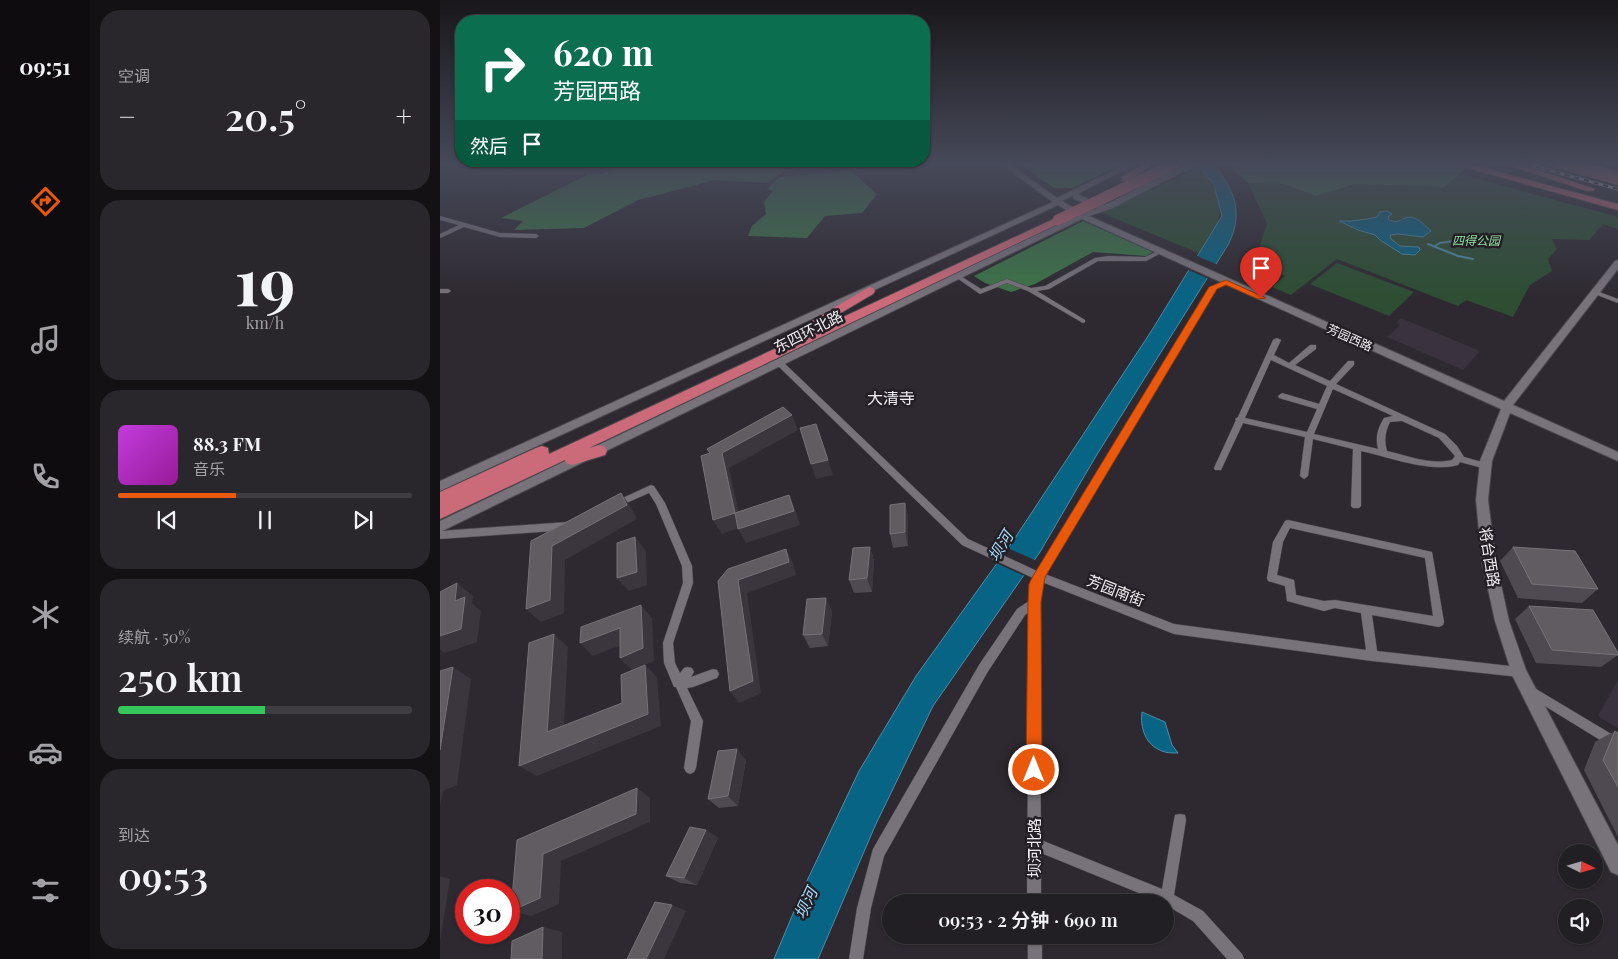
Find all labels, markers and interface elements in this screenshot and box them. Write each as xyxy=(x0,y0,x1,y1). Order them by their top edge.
text: 620 m xyxy=(553,28,653,75)
icon: right xyxy=(470,35,535,100)
text: 09:51 xyxy=(19,51,71,81)
text: 空调 xyxy=(118,65,150,86)
text: 芳园西路 xyxy=(553,75,641,105)
text: 20.5° xyxy=(225,90,307,141)
text: − xyxy=(118,97,136,134)
text: + xyxy=(396,97,412,134)
icon: arrive xyxy=(518,130,546,158)
text: 然后 xyxy=(470,132,508,158)
icon: directions xyxy=(28,184,63,219)
park label: 四得公园 xyxy=(1452,232,1502,248)
text: 19 xyxy=(235,236,295,322)
pin xyxy=(1240,247,1282,298)
icon: arrive xyxy=(1247,254,1275,282)
street label: 东四环北路 xyxy=(770,305,846,357)
text: km/h xyxy=(246,312,284,333)
street label: 芳园西路 xyxy=(1325,320,1375,354)
icon: music xyxy=(28,322,63,357)
district label: 大清寺 xyxy=(867,387,915,408)
text: 88.3 FM xyxy=(193,430,261,456)
text: 音乐 xyxy=(193,458,225,479)
icon: phone xyxy=(28,459,63,494)
icon: previous xyxy=(153,506,181,534)
icon: pause xyxy=(251,506,279,534)
icon: next xyxy=(349,506,377,534)
water label: 坝河 xyxy=(983,524,1019,565)
street label: 将台西路 xyxy=(1475,526,1505,588)
street label: 芳园南街 xyxy=(1084,570,1148,610)
icon: climate xyxy=(28,597,63,632)
text: 续航 · 50% xyxy=(118,626,190,647)
text: 250 km xyxy=(118,651,243,702)
icon: car xyxy=(28,735,63,770)
position arrow xyxy=(1007,743,1059,795)
street label: 坝河北路 xyxy=(1024,818,1044,878)
text: 到达 xyxy=(118,824,150,845)
north arrow xyxy=(1558,844,1602,889)
map controls xyxy=(1558,844,1603,944)
text: 09:53 xyxy=(118,849,208,900)
icon: filters xyxy=(28,873,63,908)
speed limit sign: 30 xyxy=(455,879,520,944)
water label: 坝河 xyxy=(789,881,823,922)
button: sound xyxy=(1558,899,1603,944)
text: 09:53 · 2 分钟 · 690 m xyxy=(938,906,1118,932)

